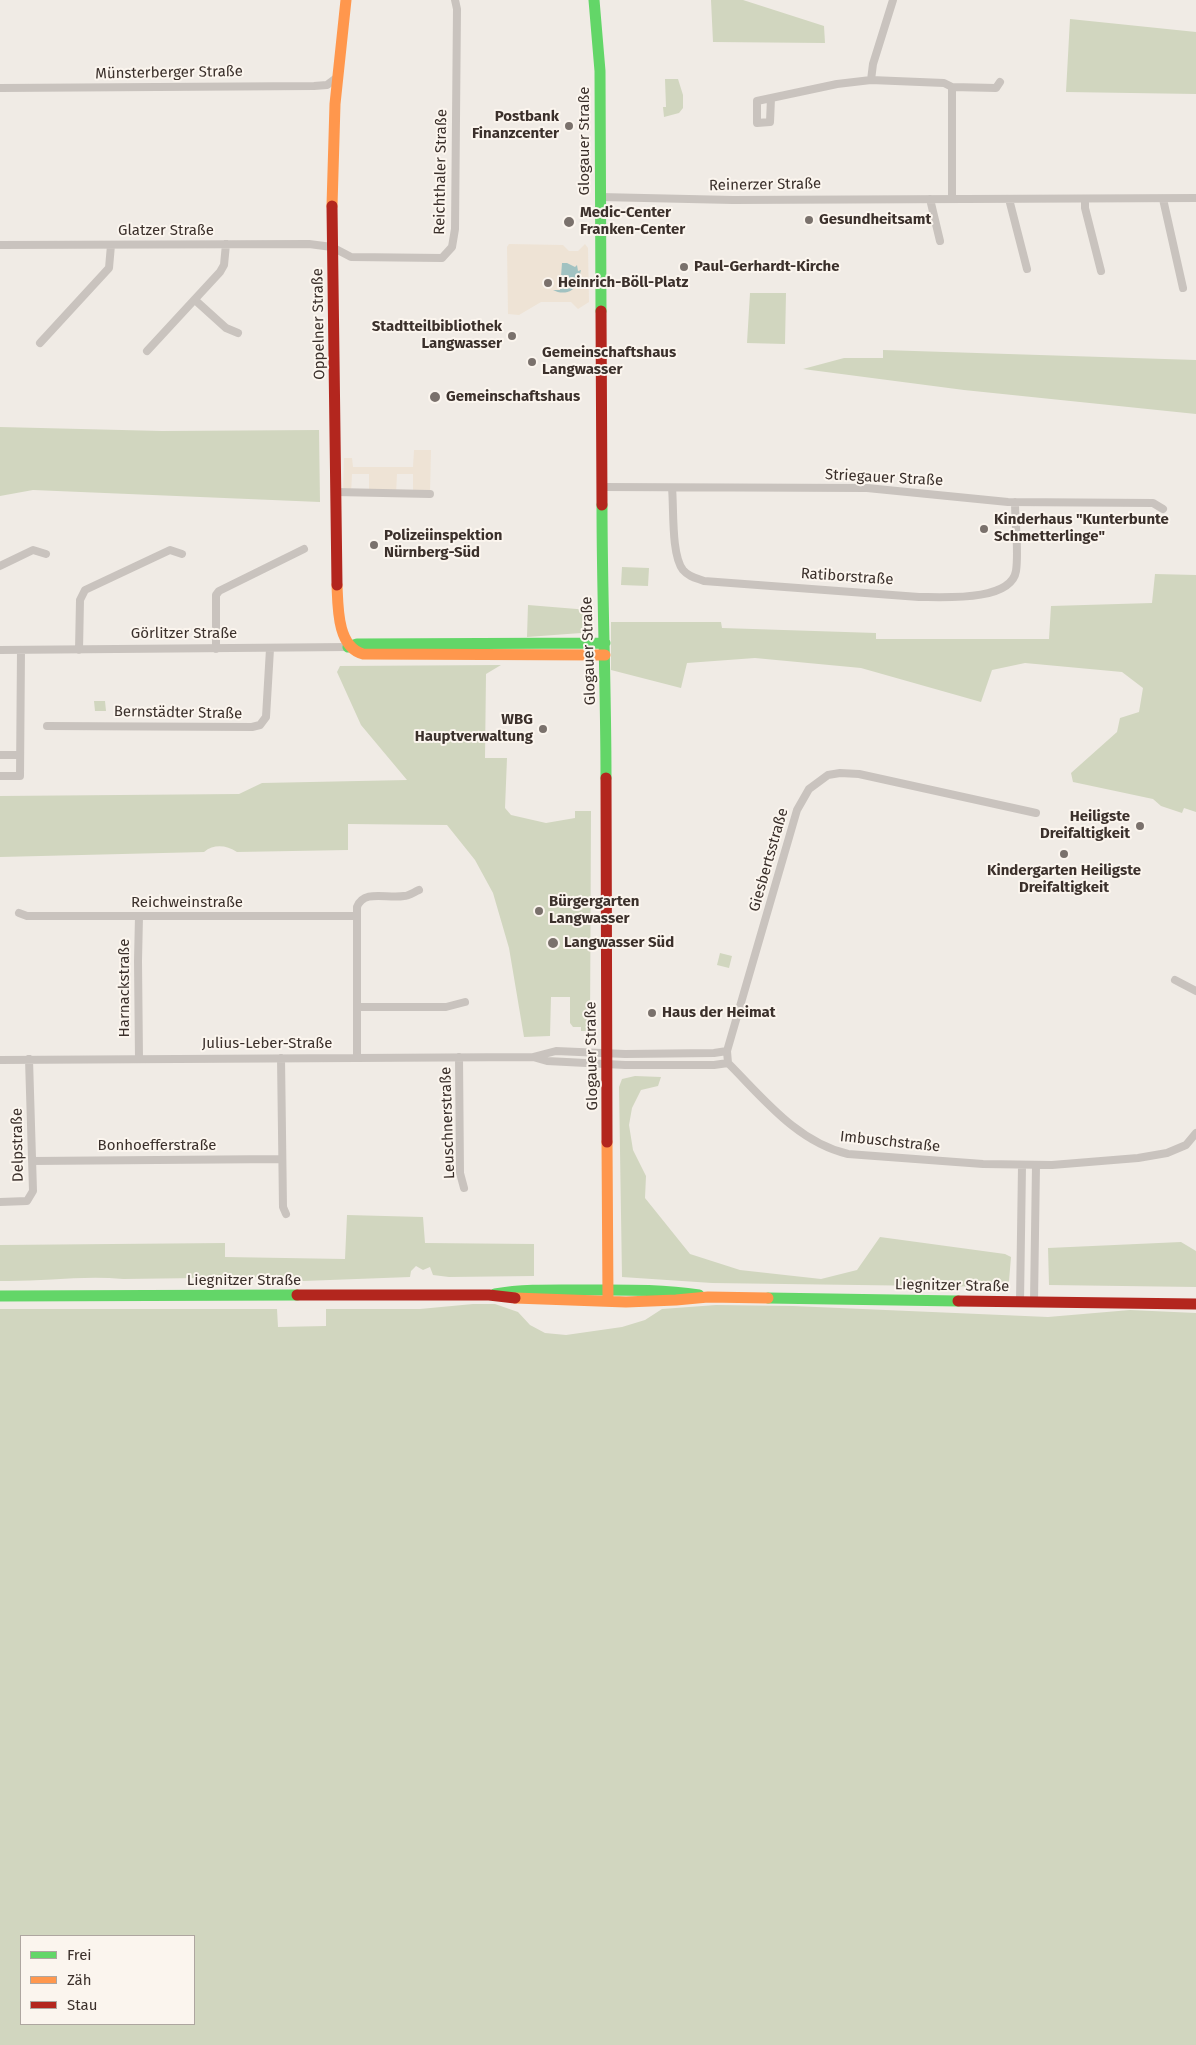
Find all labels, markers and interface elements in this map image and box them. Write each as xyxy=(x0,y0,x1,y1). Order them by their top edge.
street label: Münsterberger Straße xyxy=(95,63,243,83)
street label: Glogauer Straße xyxy=(576,87,594,195)
place label: Postbank Finanzcenter xyxy=(472,108,559,143)
street label: Reichthaler Straße xyxy=(431,109,451,235)
marker: Postbank Finanzcenter xyxy=(563,120,575,132)
street label: Reinerzer Straße xyxy=(709,175,821,195)
place label: Medic-Center Franken-Center xyxy=(580,204,685,239)
place label: Gesundheitsamt xyxy=(819,211,931,229)
marker: Gesundheitsamt xyxy=(803,214,815,226)
marker: Medic-Center Franken-Center xyxy=(562,215,576,229)
street label: Glatzer Straße xyxy=(118,222,214,240)
place label: Paul-Gerhardt-Kirche xyxy=(694,258,840,276)
marker: Paul-Gerhardt-Kirche xyxy=(678,261,690,273)
street label: Oppelner Straße xyxy=(309,268,329,380)
place label: Heinrich-Böll-Platz xyxy=(558,274,688,292)
marker: Heinrich-Böll-Platz xyxy=(542,277,554,289)
place label: Stadtteilbibliothek Langwasser xyxy=(372,318,502,353)
marker: Stadtteilbibliothek Langwasser xyxy=(506,330,518,342)
place label: Gemeinschaftshaus Langwasser xyxy=(542,344,676,379)
marker: Gemeinschaftshaus Langwasser xyxy=(526,356,538,368)
place label: Gemeinschaftshaus xyxy=(446,388,580,406)
marker: Gemeinschaftshaus xyxy=(428,390,442,404)
street label: Striegauer Straße xyxy=(825,466,943,490)
place label: Kinderhaus "Kunterbunte Schmetterlinge" xyxy=(994,511,1169,546)
marker: Kinderhaus "Kunterbunte Schmetterlinge" xyxy=(978,523,990,535)
place label: Polizeiinspektion Nürnberg-Süd xyxy=(384,527,502,562)
marker: Polizeiinspektion Nürnberg-Süd xyxy=(368,539,380,551)
street label: Ratiborstraße xyxy=(800,565,894,589)
street label: Glogauer Straße xyxy=(578,596,600,706)
street label: Görlitzer Straße xyxy=(131,625,237,643)
street label: Bernstädter Straße xyxy=(114,703,242,723)
place label: WBG Hauptverwaltung xyxy=(415,711,533,746)
marker: WBG Hauptverwaltung xyxy=(537,723,549,735)
street label: Giesbertsstraße xyxy=(746,806,792,914)
place label: Heiligste Dreifaltigkeit xyxy=(1040,808,1130,843)
marker: Heiligste Dreifaltigkeit xyxy=(1134,820,1146,832)
marker: Kindergarten Heiligste Dreifaltigkeit xyxy=(1058,848,1070,860)
place label: Kindergarten Heiligste Dreifaltigkeit xyxy=(987,862,1141,897)
place label: Bürgergarten Langwasser xyxy=(549,893,639,928)
street label: Reichweinstraße xyxy=(131,894,243,912)
marker: Bürgergarten Langwasser xyxy=(533,905,545,917)
place label: Langwasser Süd xyxy=(564,934,674,952)
marker: Langwasser Süd xyxy=(546,936,560,950)
street label: Harnackstraße xyxy=(116,939,134,1037)
street label: Glogauer Straße xyxy=(582,1001,602,1111)
place label: Haus der Heimat xyxy=(662,1004,776,1022)
marker: Haus der Heimat xyxy=(646,1007,658,1019)
street label: Julius-Leber-Straße xyxy=(202,1035,332,1053)
street label: Leuschnerstraße xyxy=(437,1067,459,1179)
street label: Delpstraße xyxy=(8,1108,28,1182)
street label: Imbuschstraße xyxy=(839,1128,941,1156)
street label: Bonhoefferstraße xyxy=(98,1137,216,1155)
street label: Liegnitzer Straße xyxy=(187,1272,301,1290)
street label: Liegnitzer Straße xyxy=(895,1276,1009,1296)
legend xyxy=(20,1935,195,2025)
text: Frei xyxy=(67,1946,92,1964)
text: Zäh xyxy=(67,1971,92,1989)
text: Stau xyxy=(67,1996,97,2014)

